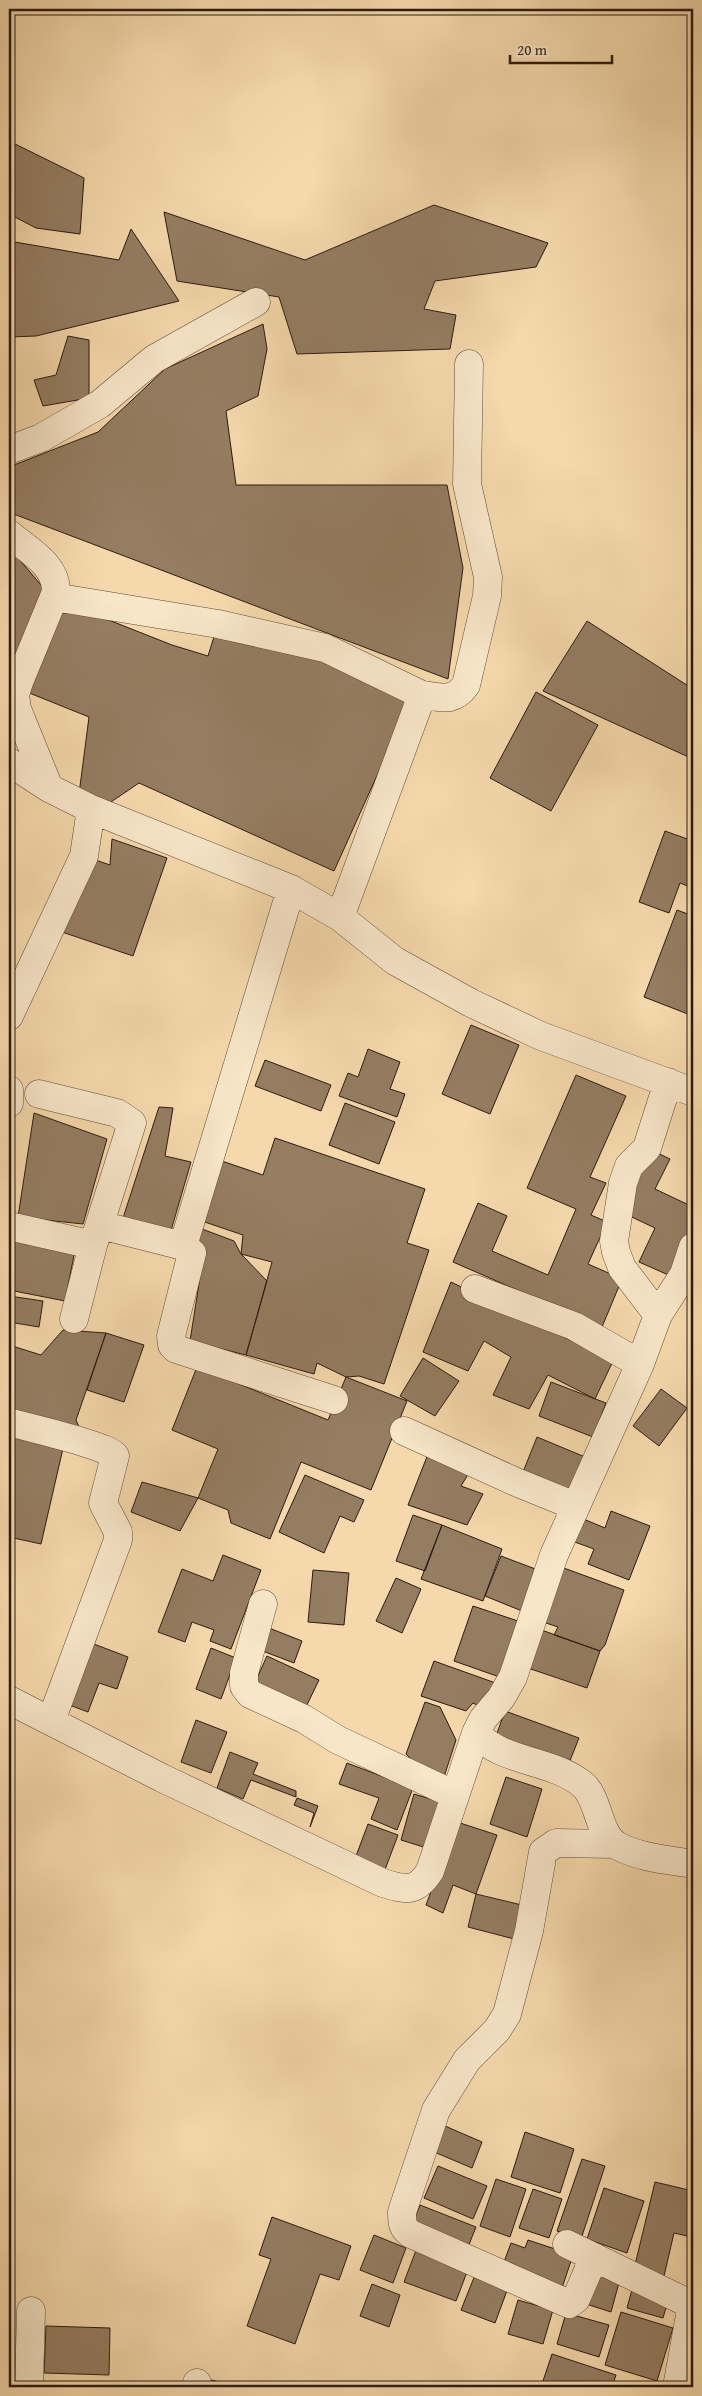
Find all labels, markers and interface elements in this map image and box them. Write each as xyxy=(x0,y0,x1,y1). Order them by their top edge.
scale bar xyxy=(510,32,612,64)
text: 20 m xyxy=(517,39,548,60)

